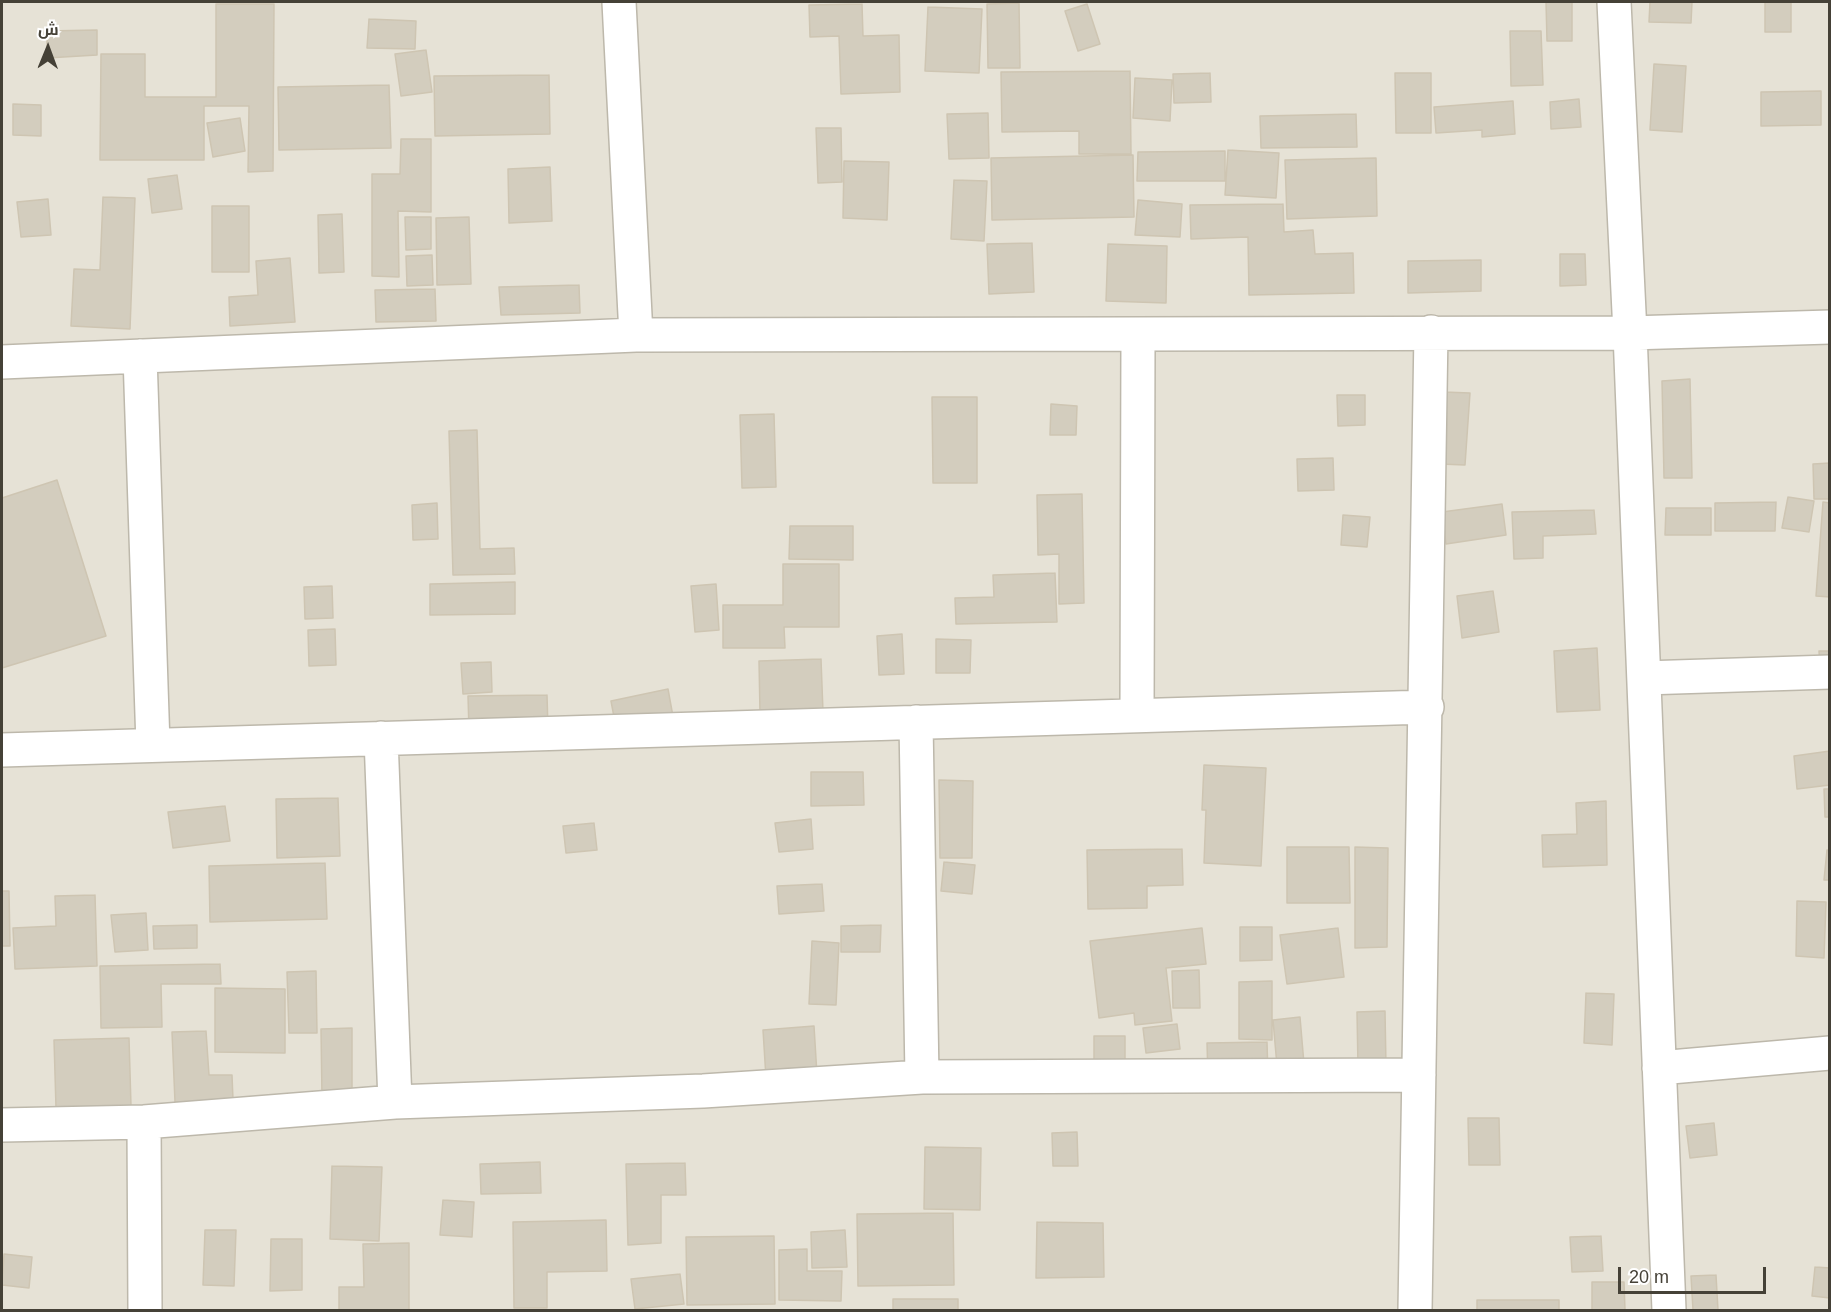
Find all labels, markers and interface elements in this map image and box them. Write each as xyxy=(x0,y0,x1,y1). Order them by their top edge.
north arrow xyxy=(18,18,78,78)
text: ش xyxy=(38,21,59,38)
scale bar xyxy=(1621,1255,1770,1293)
text: 20 m xyxy=(1629,1267,1669,1287)

